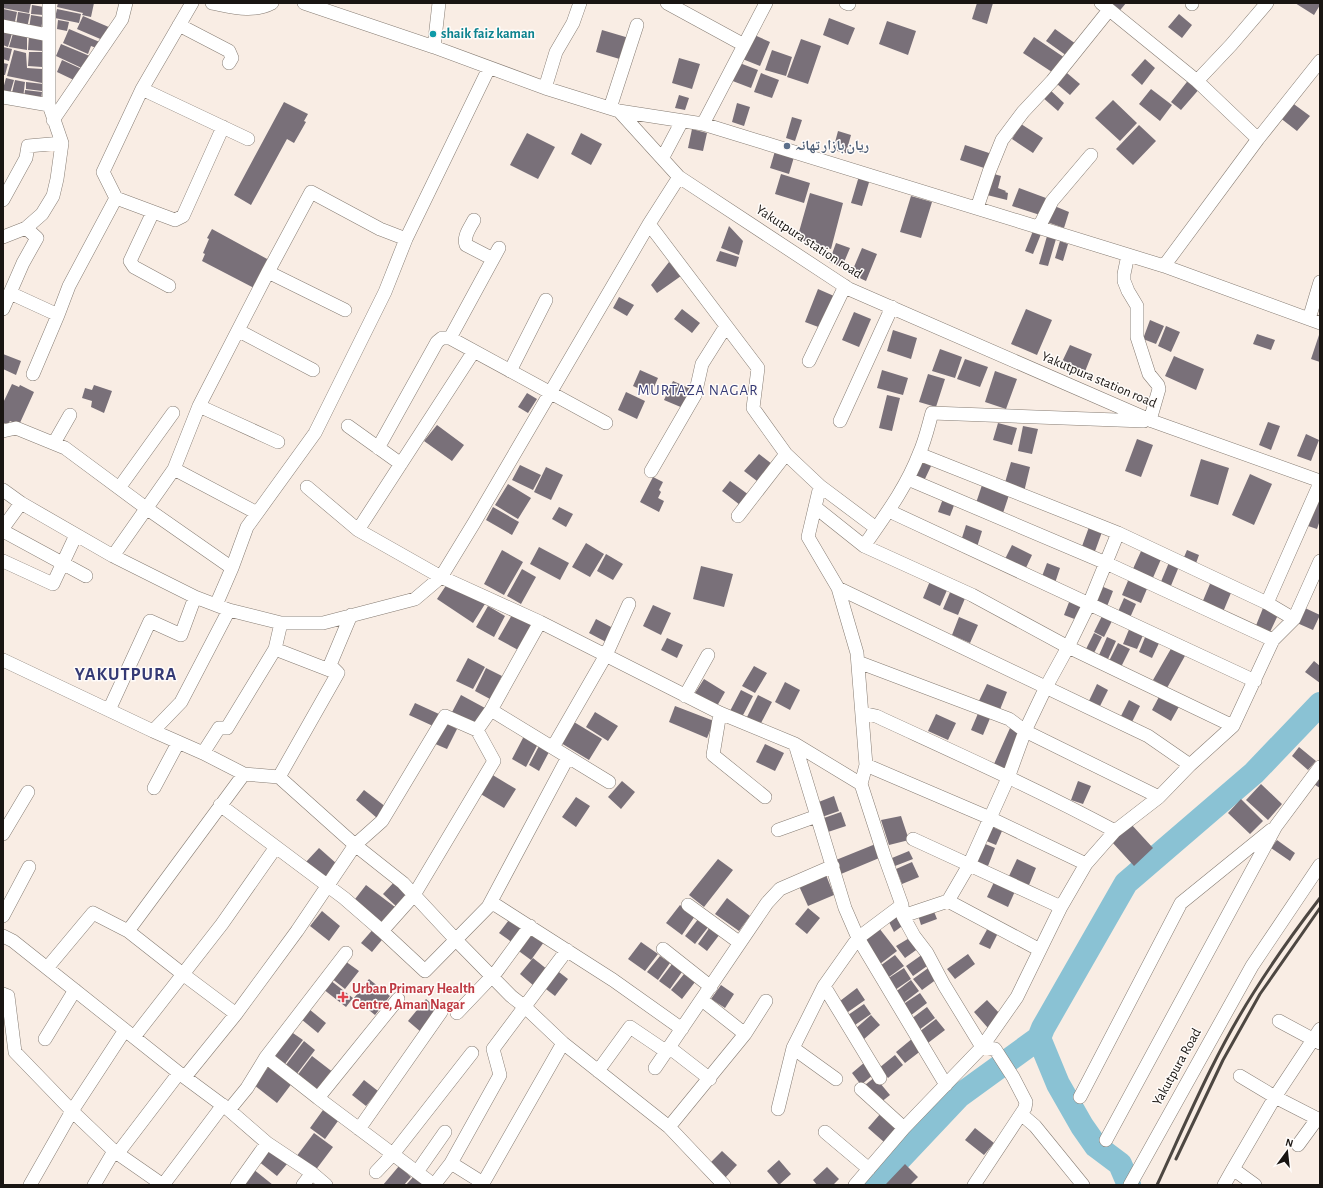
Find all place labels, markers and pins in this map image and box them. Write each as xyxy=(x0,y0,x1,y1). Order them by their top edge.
place label: shaik faiz kaman xyxy=(441,27,535,41)
marker: shaik faiz kaman xyxy=(428,29,438,39)
place label: ریان بازار تھانہ xyxy=(795,139,869,154)
marker: ریان بازار تھانہ xyxy=(782,141,792,151)
place label: Urban Primary Health Centre, Aman Nagar xyxy=(352,982,475,1012)
marker: Urban Primary Health Centre, Aman Nagar xyxy=(337,991,349,1003)

